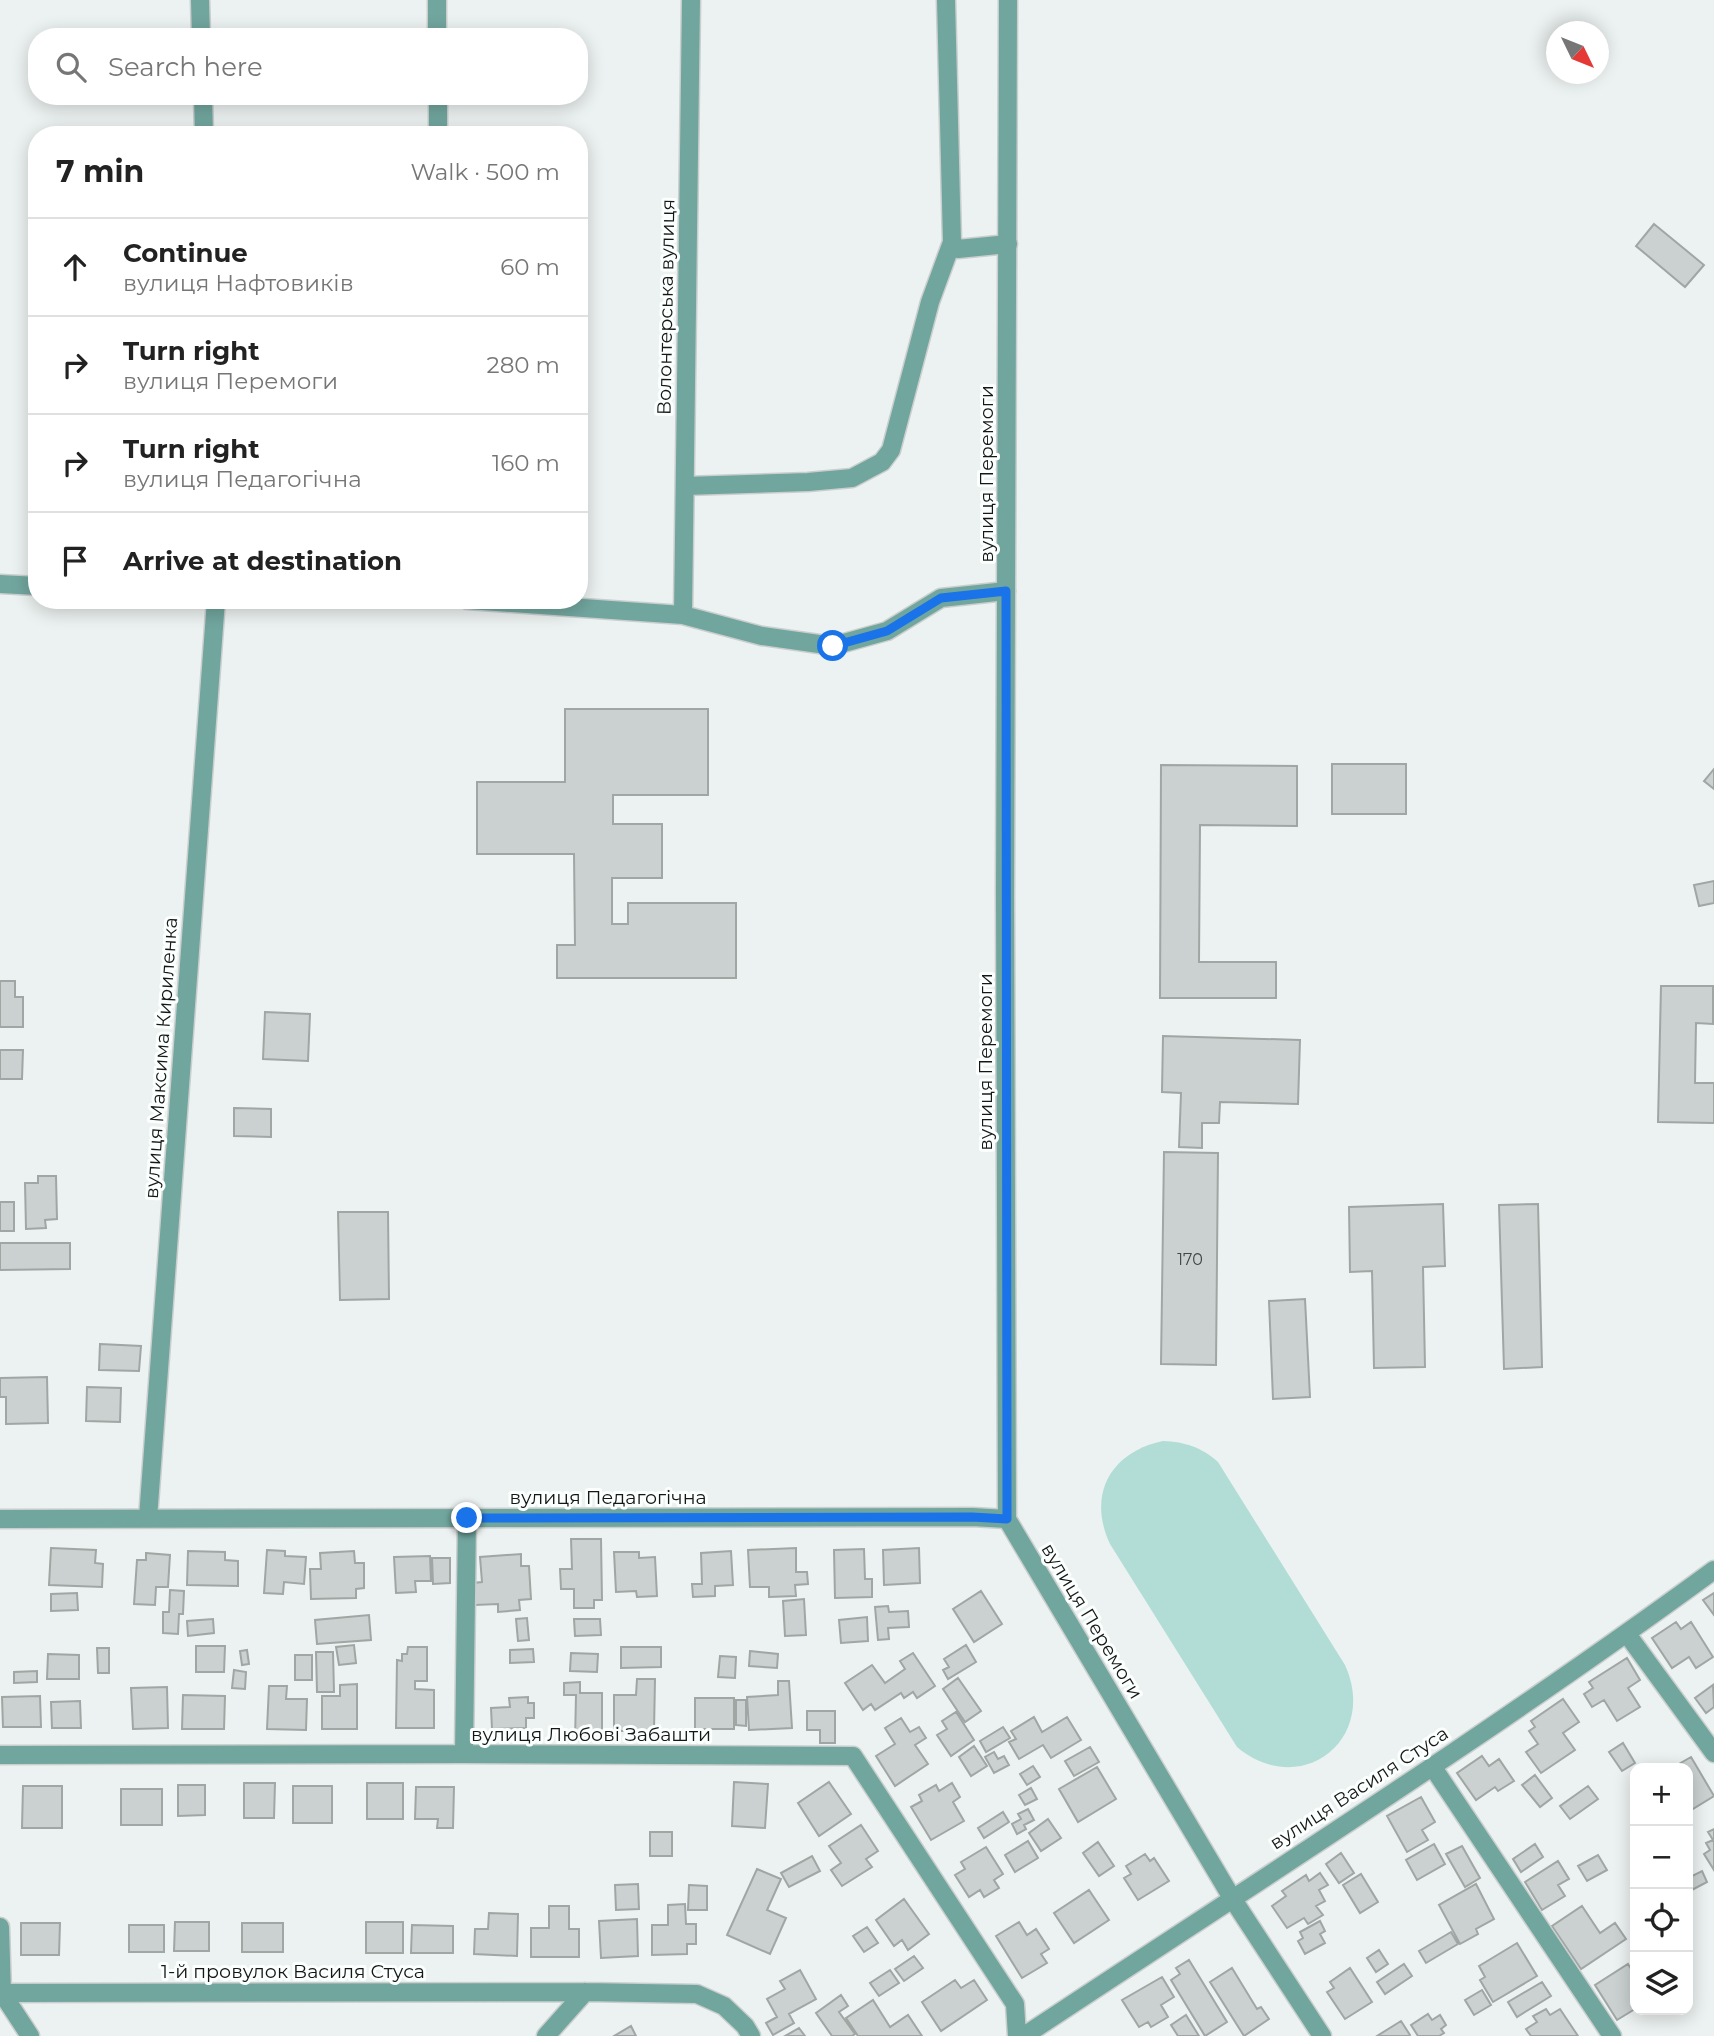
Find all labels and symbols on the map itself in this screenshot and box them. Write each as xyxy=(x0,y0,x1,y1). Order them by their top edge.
north arrow xyxy=(1546,21,1609,84)
street label: Волонтерська вулиця xyxy=(653,199,679,415)
street label: вулиця Перемоги xyxy=(975,385,998,563)
route start xyxy=(817,630,848,661)
street label: вулиця Максима Кириленка xyxy=(140,917,182,1199)
street label: вулиця Перемоги xyxy=(974,973,997,1151)
house number: 170 xyxy=(1177,1250,1203,1269)
street label: вулиця Педагогічна xyxy=(509,1486,707,1509)
route end xyxy=(451,1502,482,1533)
street label: вулиця Перемоги xyxy=(1036,1539,1148,1703)
street label: вулиця Василя Стуса xyxy=(1265,1722,1453,1854)
street label: вулиця Любові Забашти xyxy=(471,1723,711,1746)
street label: 1-й провулок Василя Стуса xyxy=(161,1960,425,1983)

